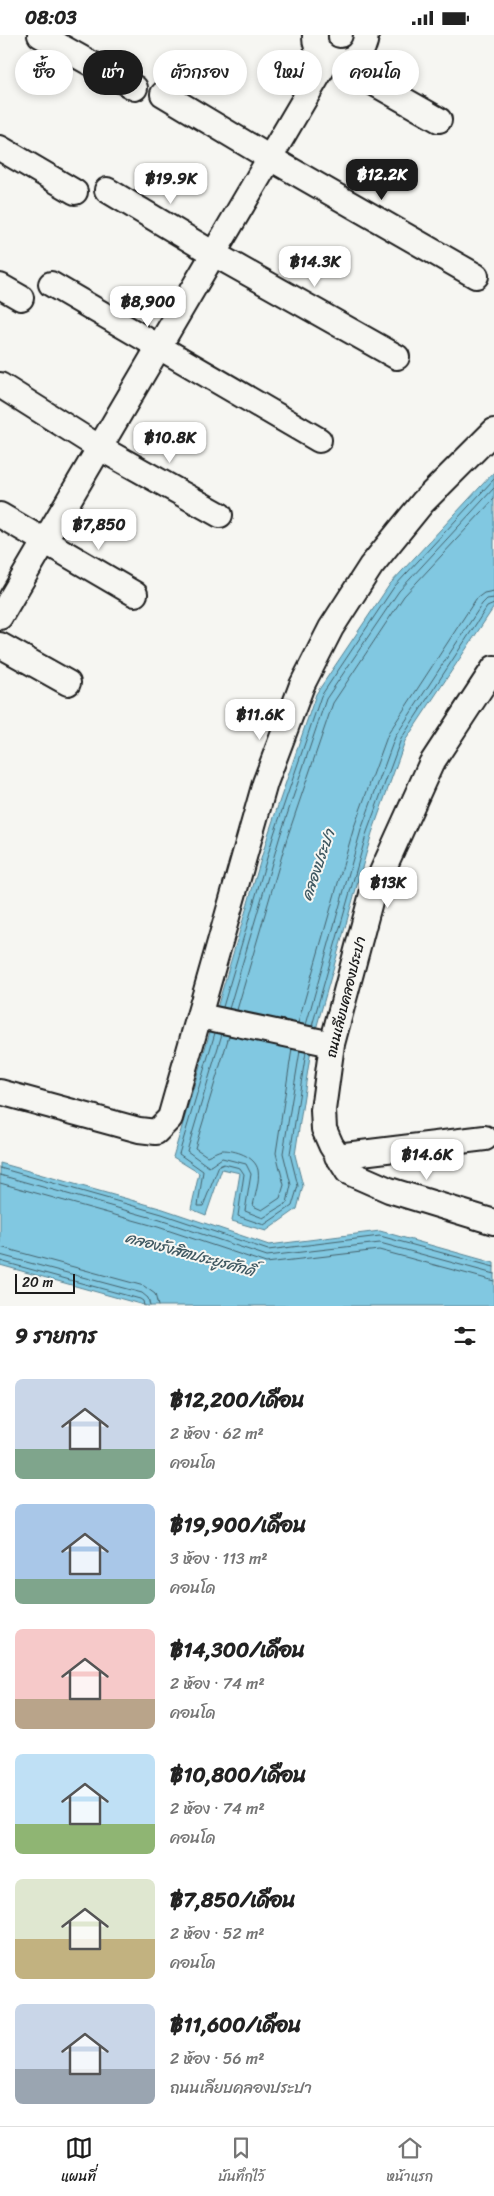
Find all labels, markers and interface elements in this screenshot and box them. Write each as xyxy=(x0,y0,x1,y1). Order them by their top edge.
text: 08:03 xyxy=(25,1,77,34)
chip: ซื้อ xyxy=(15,50,73,95)
chip: เช่า xyxy=(83,50,143,95)
chip: ตัวกรอง xyxy=(153,50,247,95)
chip: ใหม่ xyxy=(257,50,322,95)
chip: คอนโด xyxy=(332,50,419,95)
pin: ฿12.2K xyxy=(341,159,423,201)
text: ฿12.2K xyxy=(357,160,407,189)
pin: ฿19.9K xyxy=(130,163,212,205)
text: ฿19.9K xyxy=(145,164,197,193)
pin: ฿14.3K xyxy=(274,245,356,288)
text: ฿14.3K xyxy=(290,247,340,276)
pin: ฿8,900 xyxy=(107,285,189,328)
text: ฿8,900 xyxy=(121,287,175,316)
pin: ฿10.8K xyxy=(129,421,211,464)
text: ฿10.8K xyxy=(144,423,196,452)
pin: ฿7,850 xyxy=(58,509,140,551)
text: ฿7,850 xyxy=(72,510,126,539)
pin: ฿11.6K xyxy=(219,699,301,741)
text: ฿11.6K xyxy=(236,700,284,729)
water label: คลองประปา xyxy=(294,824,343,904)
pin: ฿13K xyxy=(358,867,418,909)
text: ฿13K xyxy=(370,868,406,897)
street label: ถนนเลียบคลองประปา xyxy=(319,933,373,1060)
pin: ฿14.6K xyxy=(386,1139,468,1181)
text: ฿14.6K xyxy=(402,1140,452,1169)
water label: คลองรังสิตประยูรศักดิ์ xyxy=(122,1224,266,1286)
text: 20 m xyxy=(22,1270,53,1295)
scale bar xyxy=(15,1271,75,1294)
text: 9 รายการ xyxy=(15,1317,97,1355)
icon: filters xyxy=(451,1322,479,1350)
text: ฿12,200/เดือน xyxy=(170,1381,305,1419)
icon: home xyxy=(55,1399,115,1459)
text: 2 ห้อง · 62 m² xyxy=(170,1419,264,1448)
text: คอนโด xyxy=(170,1448,215,1477)
text: ฿19,900/เดือน xyxy=(170,1506,306,1544)
icon: home xyxy=(55,1524,115,1584)
text: 3 ห้อง · 113 m² xyxy=(170,1544,268,1573)
text: คอนโด xyxy=(170,1573,215,1602)
text: ฿14,300/เดือน xyxy=(170,1631,305,1669)
icon: home xyxy=(55,1649,115,1709)
text: 2 ห้อง · 74 m² xyxy=(170,1669,265,1698)
text: คอนโด xyxy=(170,1698,215,1727)
text: ฿10,800/เดือน xyxy=(170,1756,306,1794)
icon: home xyxy=(55,1774,115,1834)
text: 2 ห้อง · 74 m² xyxy=(170,1794,265,1823)
text: คอนโด xyxy=(170,1823,215,1852)
text: ฿7,850/เดือน xyxy=(170,1881,296,1919)
icon: home xyxy=(55,1899,115,1959)
text: 2 ห้อง · 52 m² xyxy=(170,1919,265,1948)
text: คอนโด xyxy=(170,1948,215,1977)
text: ฿11,600/เดือน xyxy=(170,2006,301,2044)
icon: home xyxy=(55,2024,115,2084)
text: 2 ห้อง · 56 m² xyxy=(170,2044,264,2073)
text: ถนนเลียบคลองประปา xyxy=(170,2073,312,2102)
tab: แผนที่ xyxy=(61,2134,96,2189)
tab: บันทึกไว้ xyxy=(218,2134,264,2189)
tab: หน้าแรก xyxy=(386,2134,433,2189)

